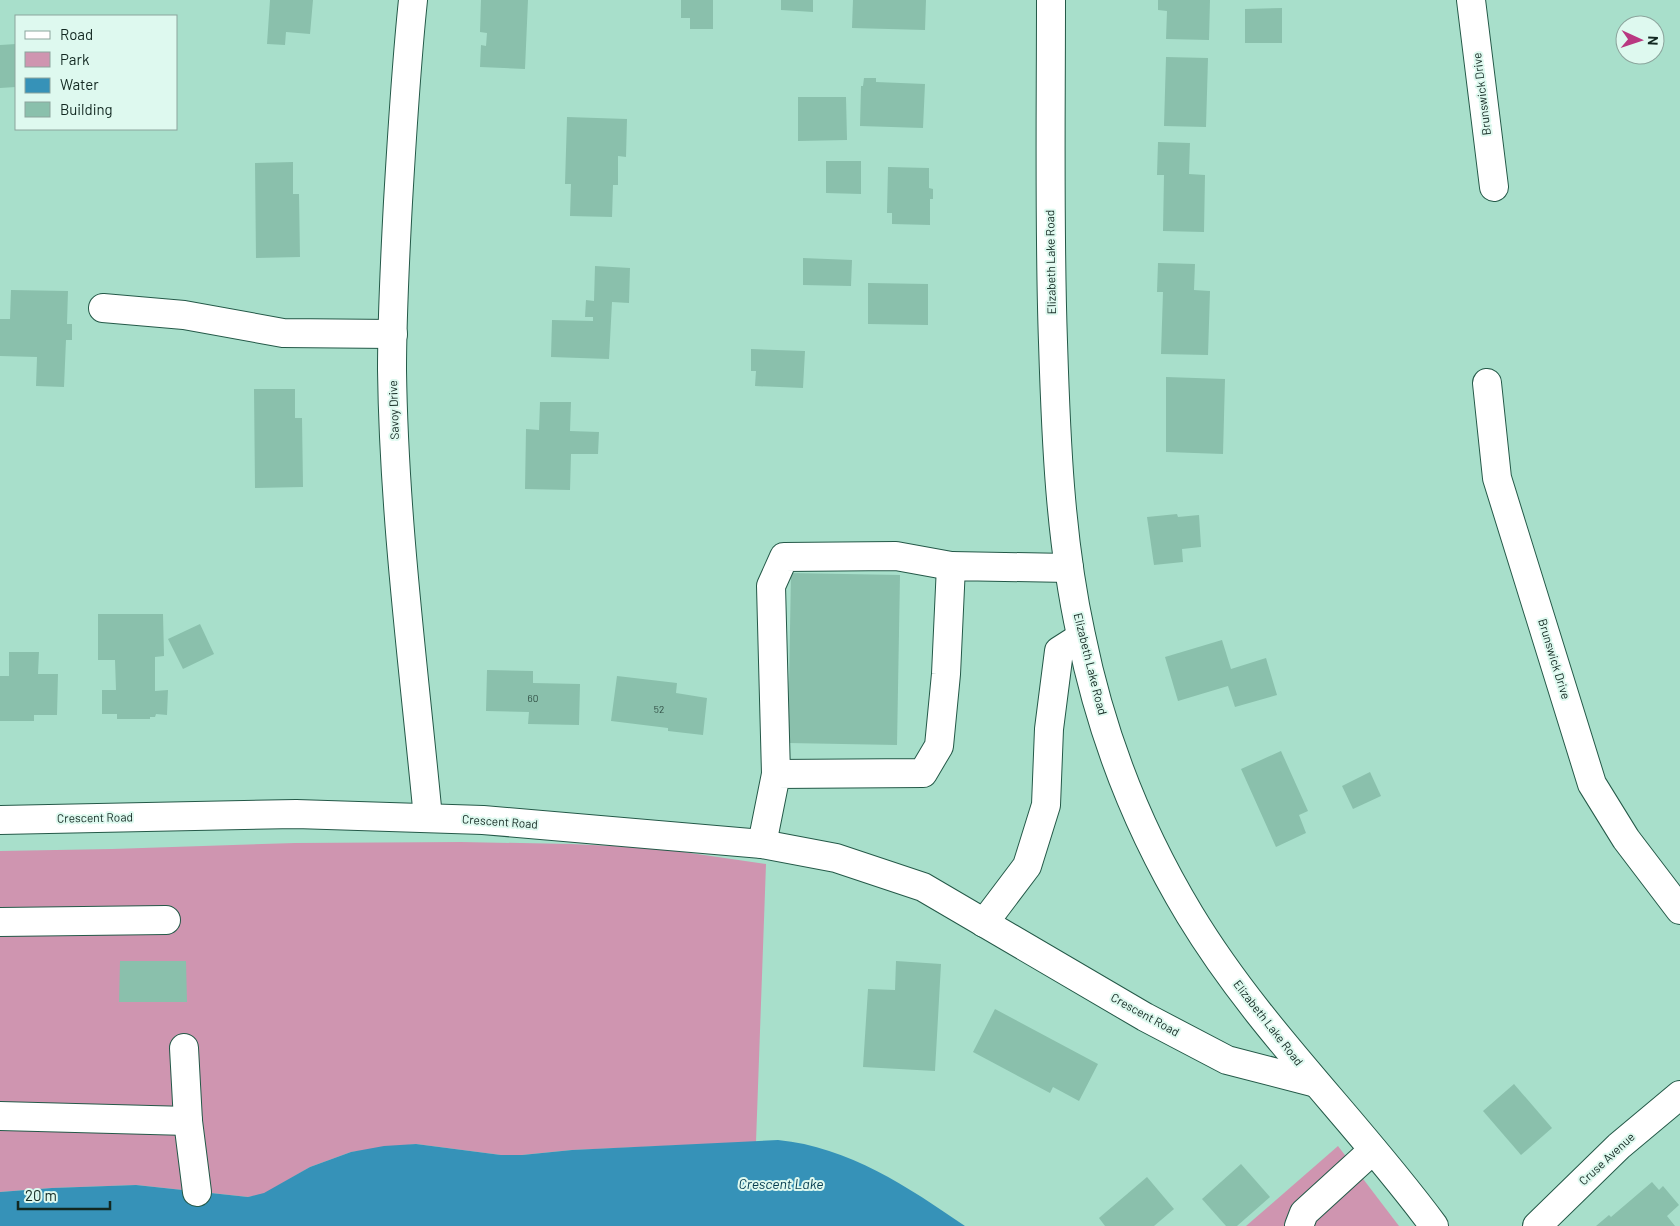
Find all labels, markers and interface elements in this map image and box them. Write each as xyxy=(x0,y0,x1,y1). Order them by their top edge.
legend xyxy=(15,15,178,130)
north arrow xyxy=(1615,15,1665,65)
text: Road xyxy=(60,25,93,43)
text: N xyxy=(1645,36,1662,46)
text: Park xyxy=(60,50,90,68)
street label: Brunswick Drive xyxy=(1469,52,1493,136)
text: Water xyxy=(60,75,99,93)
text: Building xyxy=(60,100,113,118)
street label: Elizabeth Lake Road xyxy=(1042,210,1058,314)
street label: Savoy Drive xyxy=(385,380,401,440)
street label: Elizabeth Lake Road xyxy=(1072,611,1110,716)
street label: Brunswick Drive xyxy=(1536,617,1574,701)
house number: 60 xyxy=(528,692,538,704)
house number: 52 xyxy=(654,703,664,715)
street label: Crescent Road xyxy=(57,809,133,825)
street label: Crescent Road xyxy=(462,811,538,831)
street label: Elizabeth Lake Road xyxy=(1231,977,1307,1068)
street label: Crescent Road xyxy=(1109,990,1182,1039)
street label: Cruse Avenue xyxy=(1576,1129,1637,1188)
water label: Crescent Lake xyxy=(739,1175,823,1192)
scale bar xyxy=(18,1178,110,1210)
text: 20 m xyxy=(25,1186,57,1204)

